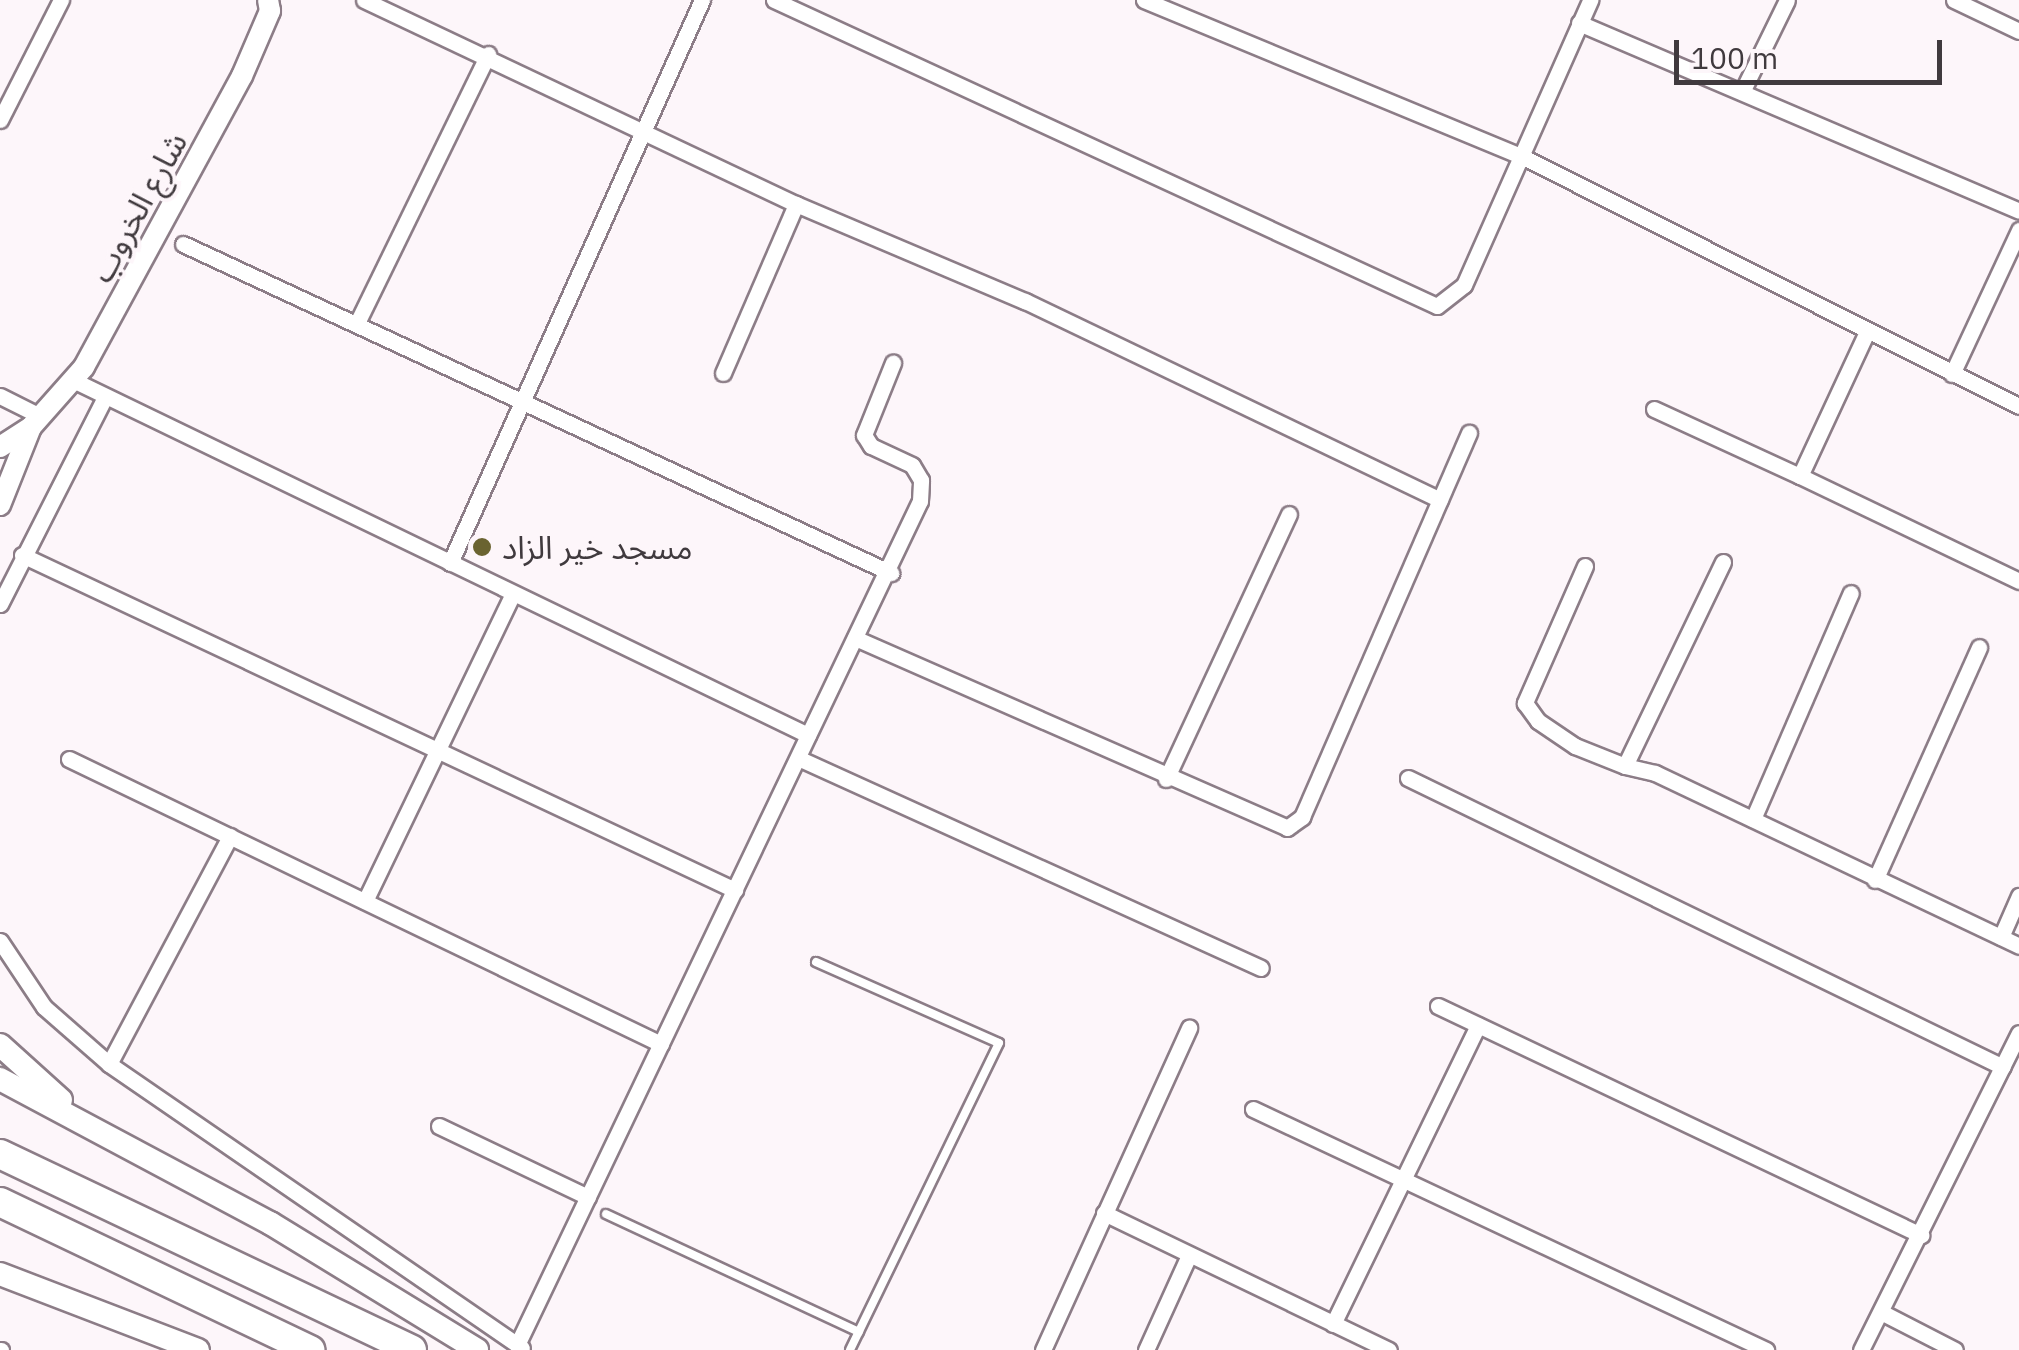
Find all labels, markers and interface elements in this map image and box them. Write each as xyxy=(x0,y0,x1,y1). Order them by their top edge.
scale bar xyxy=(1679,20,1946,82)
text: 100 m xyxy=(1691,38,1778,77)
street label: شارع الخروب xyxy=(81,126,195,288)
place label: مسجد خير الزاد xyxy=(502,528,693,566)
marker: مسجد خير الزاد xyxy=(471,536,493,558)

